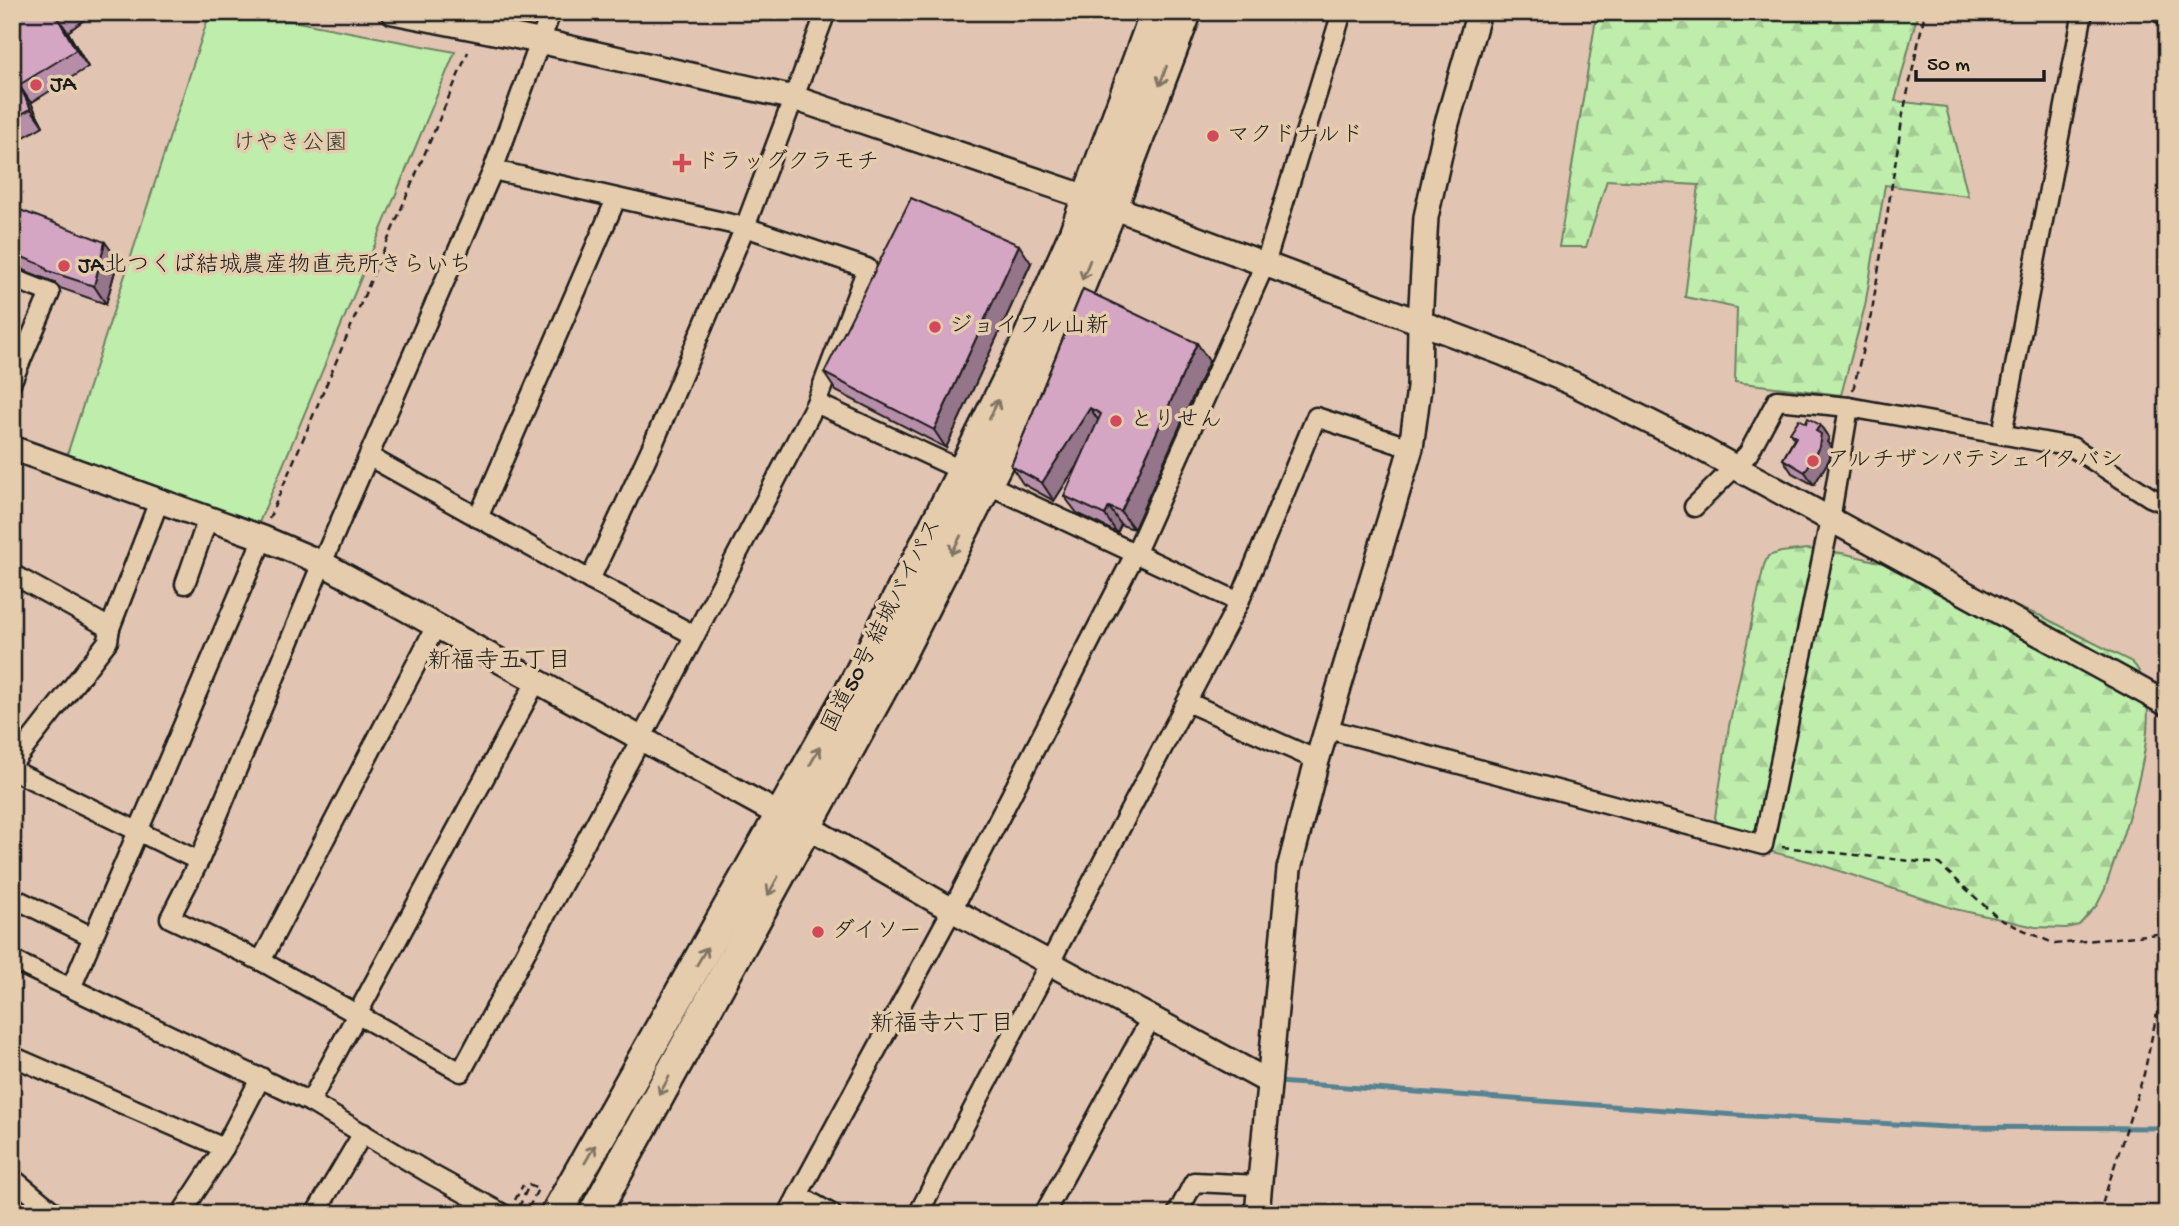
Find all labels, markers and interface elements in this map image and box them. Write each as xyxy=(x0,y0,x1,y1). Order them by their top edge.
scale bar xyxy=(1916,38,2044,82)
text: 50 m xyxy=(1927,54,1970,79)
one-way arrow xyxy=(1156,65,1168,87)
place label: JA xyxy=(50,72,77,99)
marker: JA xyxy=(28,77,44,93)
place label: マクドナルド xyxy=(1227,123,1363,150)
marker: マクドナルド xyxy=(1205,128,1221,144)
park label: けやき公園 xyxy=(233,131,348,158)
place label: ドラッグクラモチ xyxy=(696,149,879,177)
marker: ドラッグクラモチ xyxy=(674,155,690,171)
place label: JA北つくば結城農産物直売所きらいち xyxy=(78,252,472,280)
marker: JA北つくば結城農産物直売所きらいち xyxy=(56,258,72,274)
one-way arrow xyxy=(1079,258,1092,280)
place label: ジョイフル山新 xyxy=(949,313,1109,341)
marker: ジョイフル山新 xyxy=(927,319,943,335)
one-way arrow xyxy=(987,399,1001,420)
place label: とりせん xyxy=(1130,408,1222,435)
marker: とりせん xyxy=(1108,413,1124,429)
place label: アルチザンパテシェイタバシ xyxy=(1827,448,2123,475)
marker: アルチザンパテシェイタバシ xyxy=(1805,453,1821,469)
street label: 国道50号 結城バイパス xyxy=(816,514,949,738)
one-way arrow xyxy=(948,534,962,555)
district label: 新福寺五丁目 xyxy=(427,647,571,677)
one-way arrow xyxy=(809,746,822,767)
one-way arrow xyxy=(766,876,780,896)
place label: ダイソー xyxy=(832,918,922,946)
marker: ダイソー xyxy=(810,924,826,940)
one-way arrow xyxy=(695,947,709,967)
district label: 新福寺六丁目 xyxy=(870,1010,1014,1040)
one-way arrow xyxy=(657,1075,670,1096)
one-way arrow xyxy=(583,1145,597,1165)

